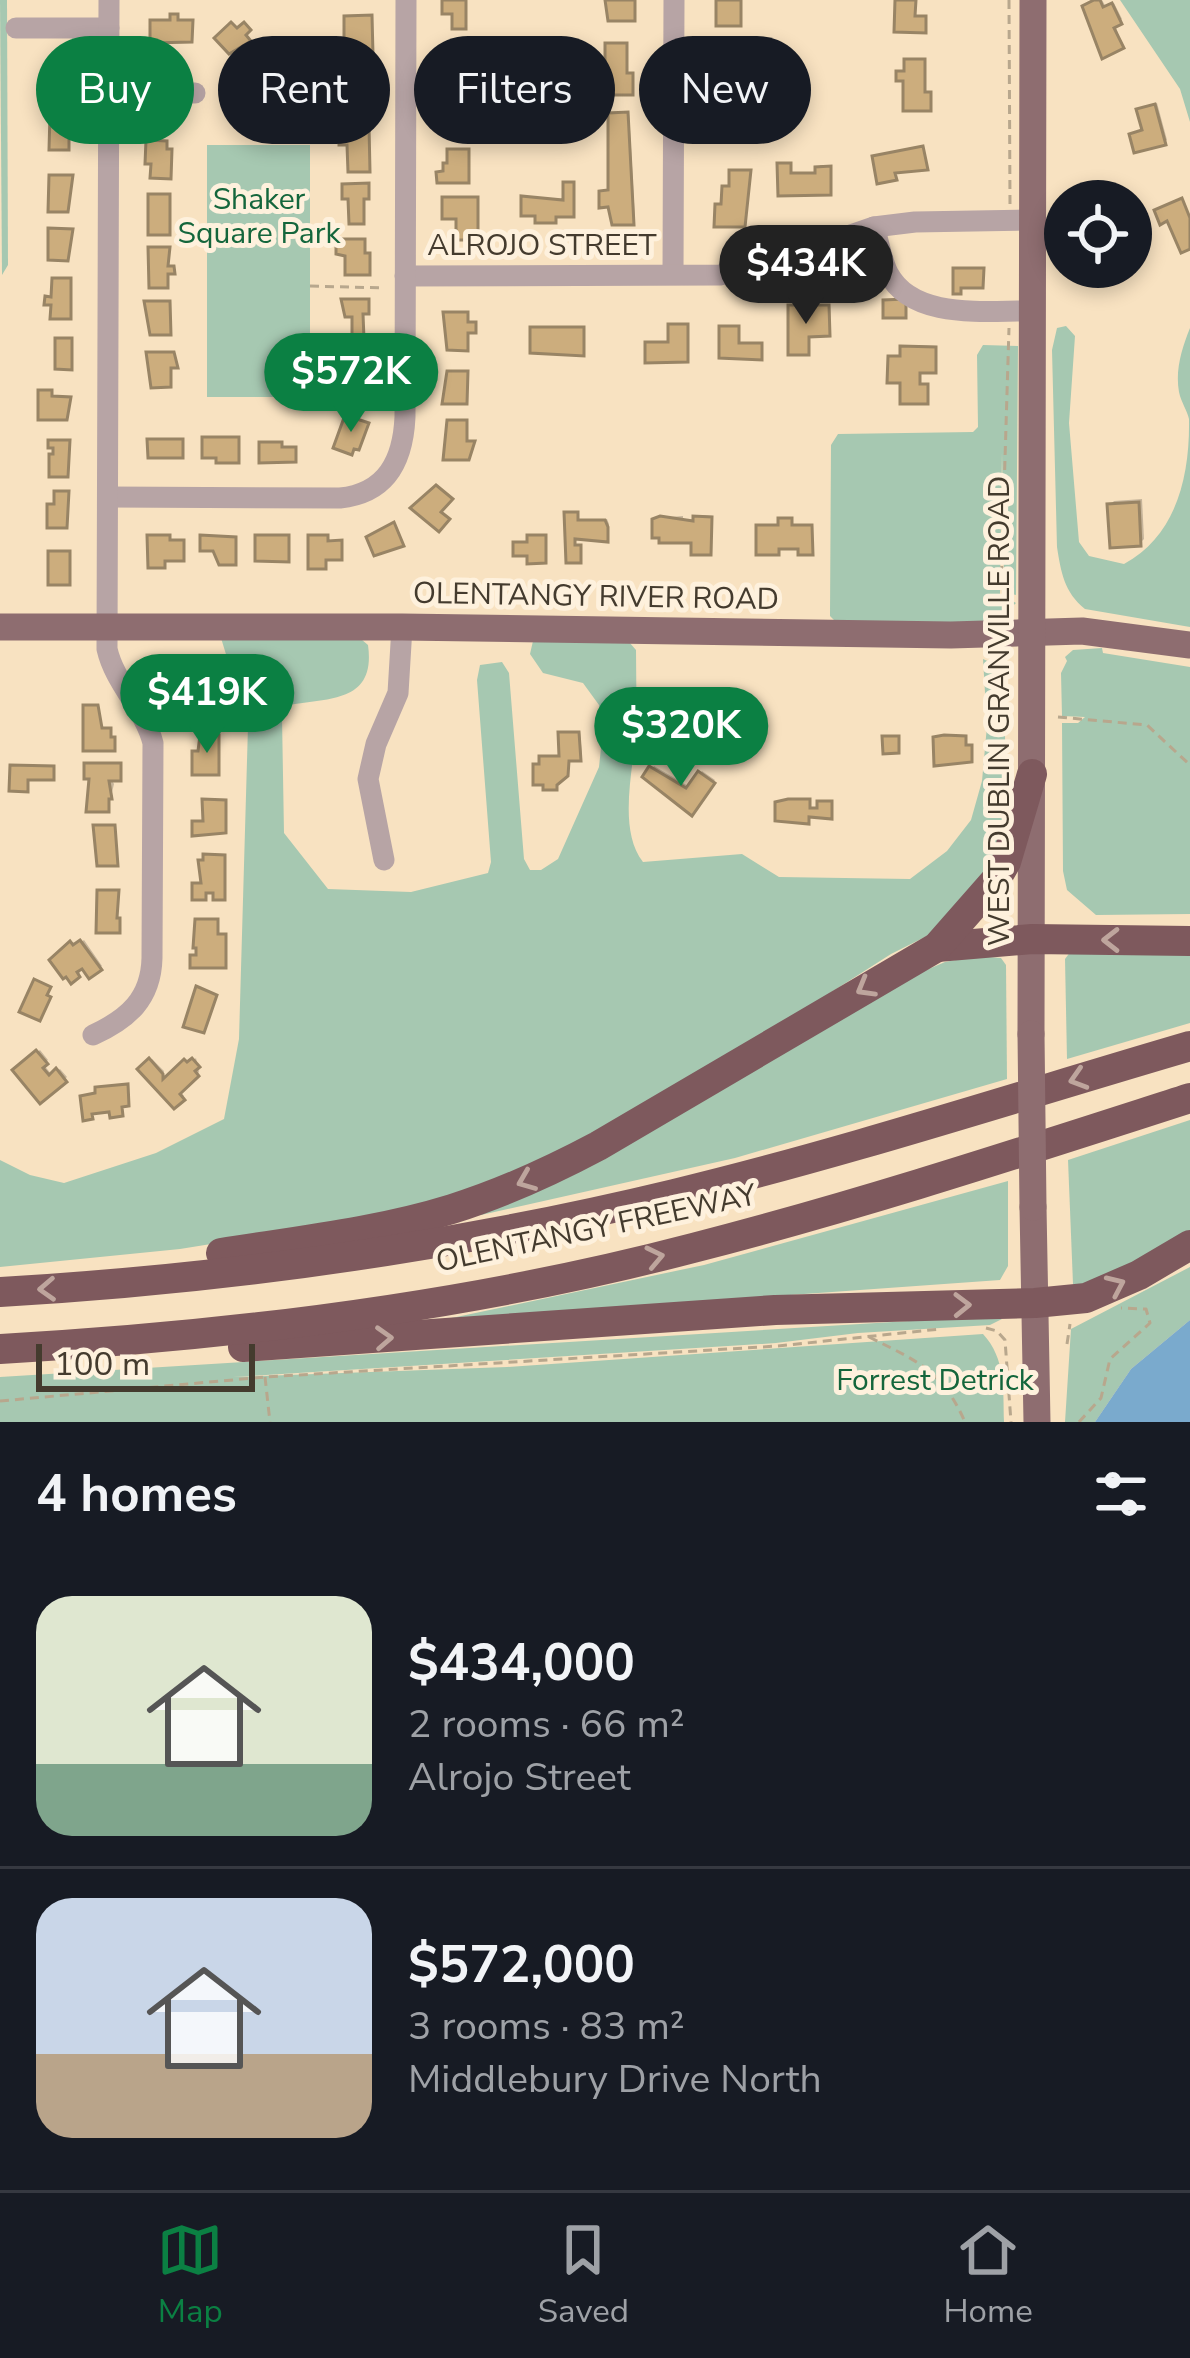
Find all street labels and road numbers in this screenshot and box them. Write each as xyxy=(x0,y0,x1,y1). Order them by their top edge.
street label: ALROJO STREET xyxy=(427,225,657,266)
street label: WEST DUBLIN GRANVILLE ROAD xyxy=(979,476,1020,946)
street label: OLENTANGY RIVER ROAD xyxy=(413,573,779,620)
street label: OLENTANGY FREEWAY xyxy=(432,1174,761,1282)

